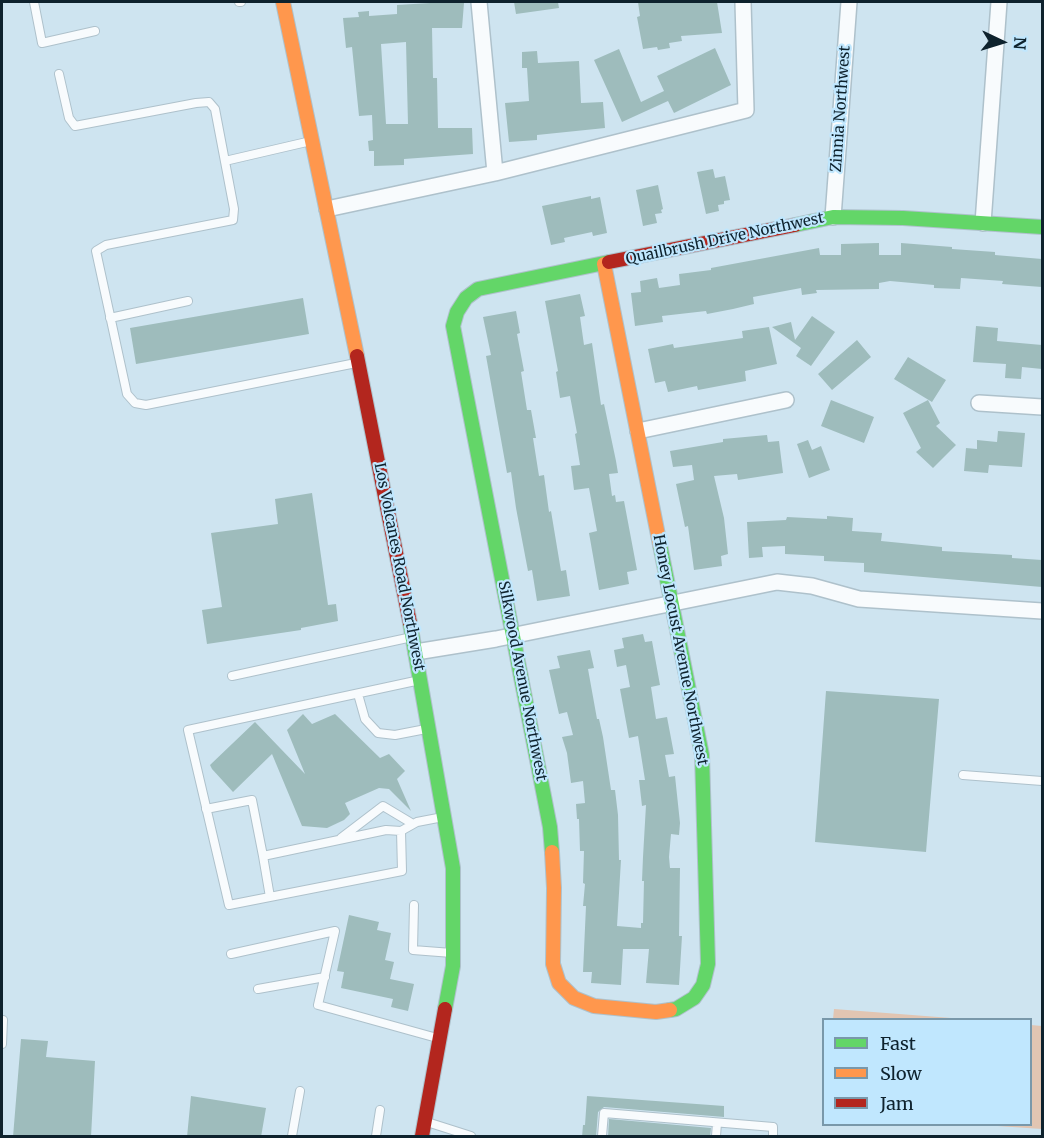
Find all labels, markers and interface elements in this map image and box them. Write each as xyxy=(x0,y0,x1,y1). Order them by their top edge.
north arrow xyxy=(972,12,1032,72)
text: N xyxy=(1010,36,1030,50)
street label: Zinnia Northwest xyxy=(828,45,854,173)
street label: Quailbrush Drive Northwest xyxy=(624,209,826,269)
street label: Los Volcanes Road Northwest xyxy=(370,461,428,673)
street label: Honey Locust Avenue Northwest xyxy=(649,533,711,767)
street label: Silkwood Avenue Northwest xyxy=(494,579,550,783)
legend xyxy=(822,1018,1032,1126)
text: Fast xyxy=(880,1032,916,1055)
text: Slow xyxy=(880,1062,922,1085)
text: Jam xyxy=(880,1092,914,1115)

